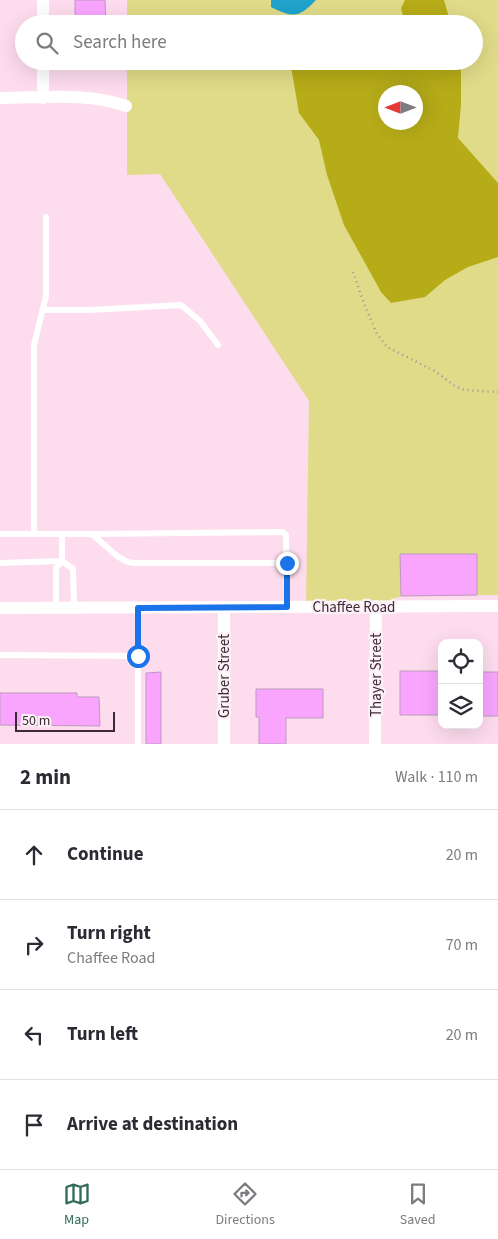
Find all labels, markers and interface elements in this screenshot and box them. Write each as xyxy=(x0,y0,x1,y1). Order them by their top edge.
search box xyxy=(15,15,483,70)
icon: search xyxy=(33,29,61,57)
text: Search here xyxy=(73,29,167,56)
north arrow xyxy=(378,85,423,130)
route end xyxy=(276,552,299,575)
street label: Chaffee Road xyxy=(313,597,395,618)
street label: Thayer Street xyxy=(366,633,387,717)
street label: Gruber Street xyxy=(214,634,235,718)
map controls xyxy=(438,639,483,729)
button: locate xyxy=(438,639,483,684)
route start xyxy=(127,645,150,668)
button: layers xyxy=(438,684,483,729)
scale bar xyxy=(15,709,115,732)
text: 50 m xyxy=(22,711,50,731)
text: 2 min xyxy=(20,762,71,792)
text: Walk · 110 m xyxy=(395,766,478,788)
icon: ahead xyxy=(20,841,48,869)
text: Continue xyxy=(67,841,144,868)
text: 20 m xyxy=(446,844,478,866)
text: Turn right xyxy=(67,920,151,947)
icon: right xyxy=(20,931,48,959)
text: 70 m xyxy=(446,934,478,956)
text: Chaffee Road xyxy=(67,947,155,969)
icon: left xyxy=(20,1021,48,1049)
text: Turn left xyxy=(67,1021,138,1048)
text: 20 m xyxy=(446,1024,478,1046)
icon: arrive xyxy=(20,1111,48,1139)
text: Arrive at destination xyxy=(67,1111,238,1138)
tab: Map xyxy=(63,1180,91,1230)
tab: Directions xyxy=(216,1180,275,1230)
tab: Saved xyxy=(400,1180,435,1230)

